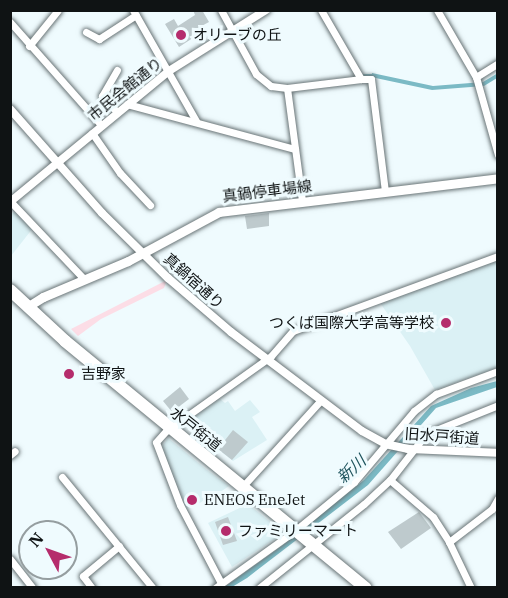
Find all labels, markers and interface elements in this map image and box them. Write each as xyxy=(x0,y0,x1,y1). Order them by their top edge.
place label: オリーブの丘 xyxy=(193,26,283,44)
marker: オリーブの丘 xyxy=(174,28,188,42)
street label: 市民会館通り xyxy=(84,54,166,124)
street label: 真鍋停車場線 xyxy=(221,177,313,205)
street label: 真鍋宿通り xyxy=(160,249,228,313)
place label: つくば国際大学高等学校 xyxy=(269,314,434,332)
marker: つくば国際大学高等学校 xyxy=(439,316,453,330)
place label: 吉野家 xyxy=(81,365,126,383)
marker: 吉野家 xyxy=(62,367,76,381)
street label: 水戸街道 xyxy=(167,403,225,455)
street label: 旧水戸街道 xyxy=(404,424,480,448)
water label: 新川 xyxy=(333,451,369,487)
place label: ENEOS EneJet xyxy=(204,491,305,509)
marker: ENEOS EneJet xyxy=(185,493,199,507)
north arrow xyxy=(18,520,78,580)
place label: ファミリーマート xyxy=(238,522,358,540)
marker: ファミリーマート xyxy=(219,524,233,538)
text: N xyxy=(24,528,48,551)

